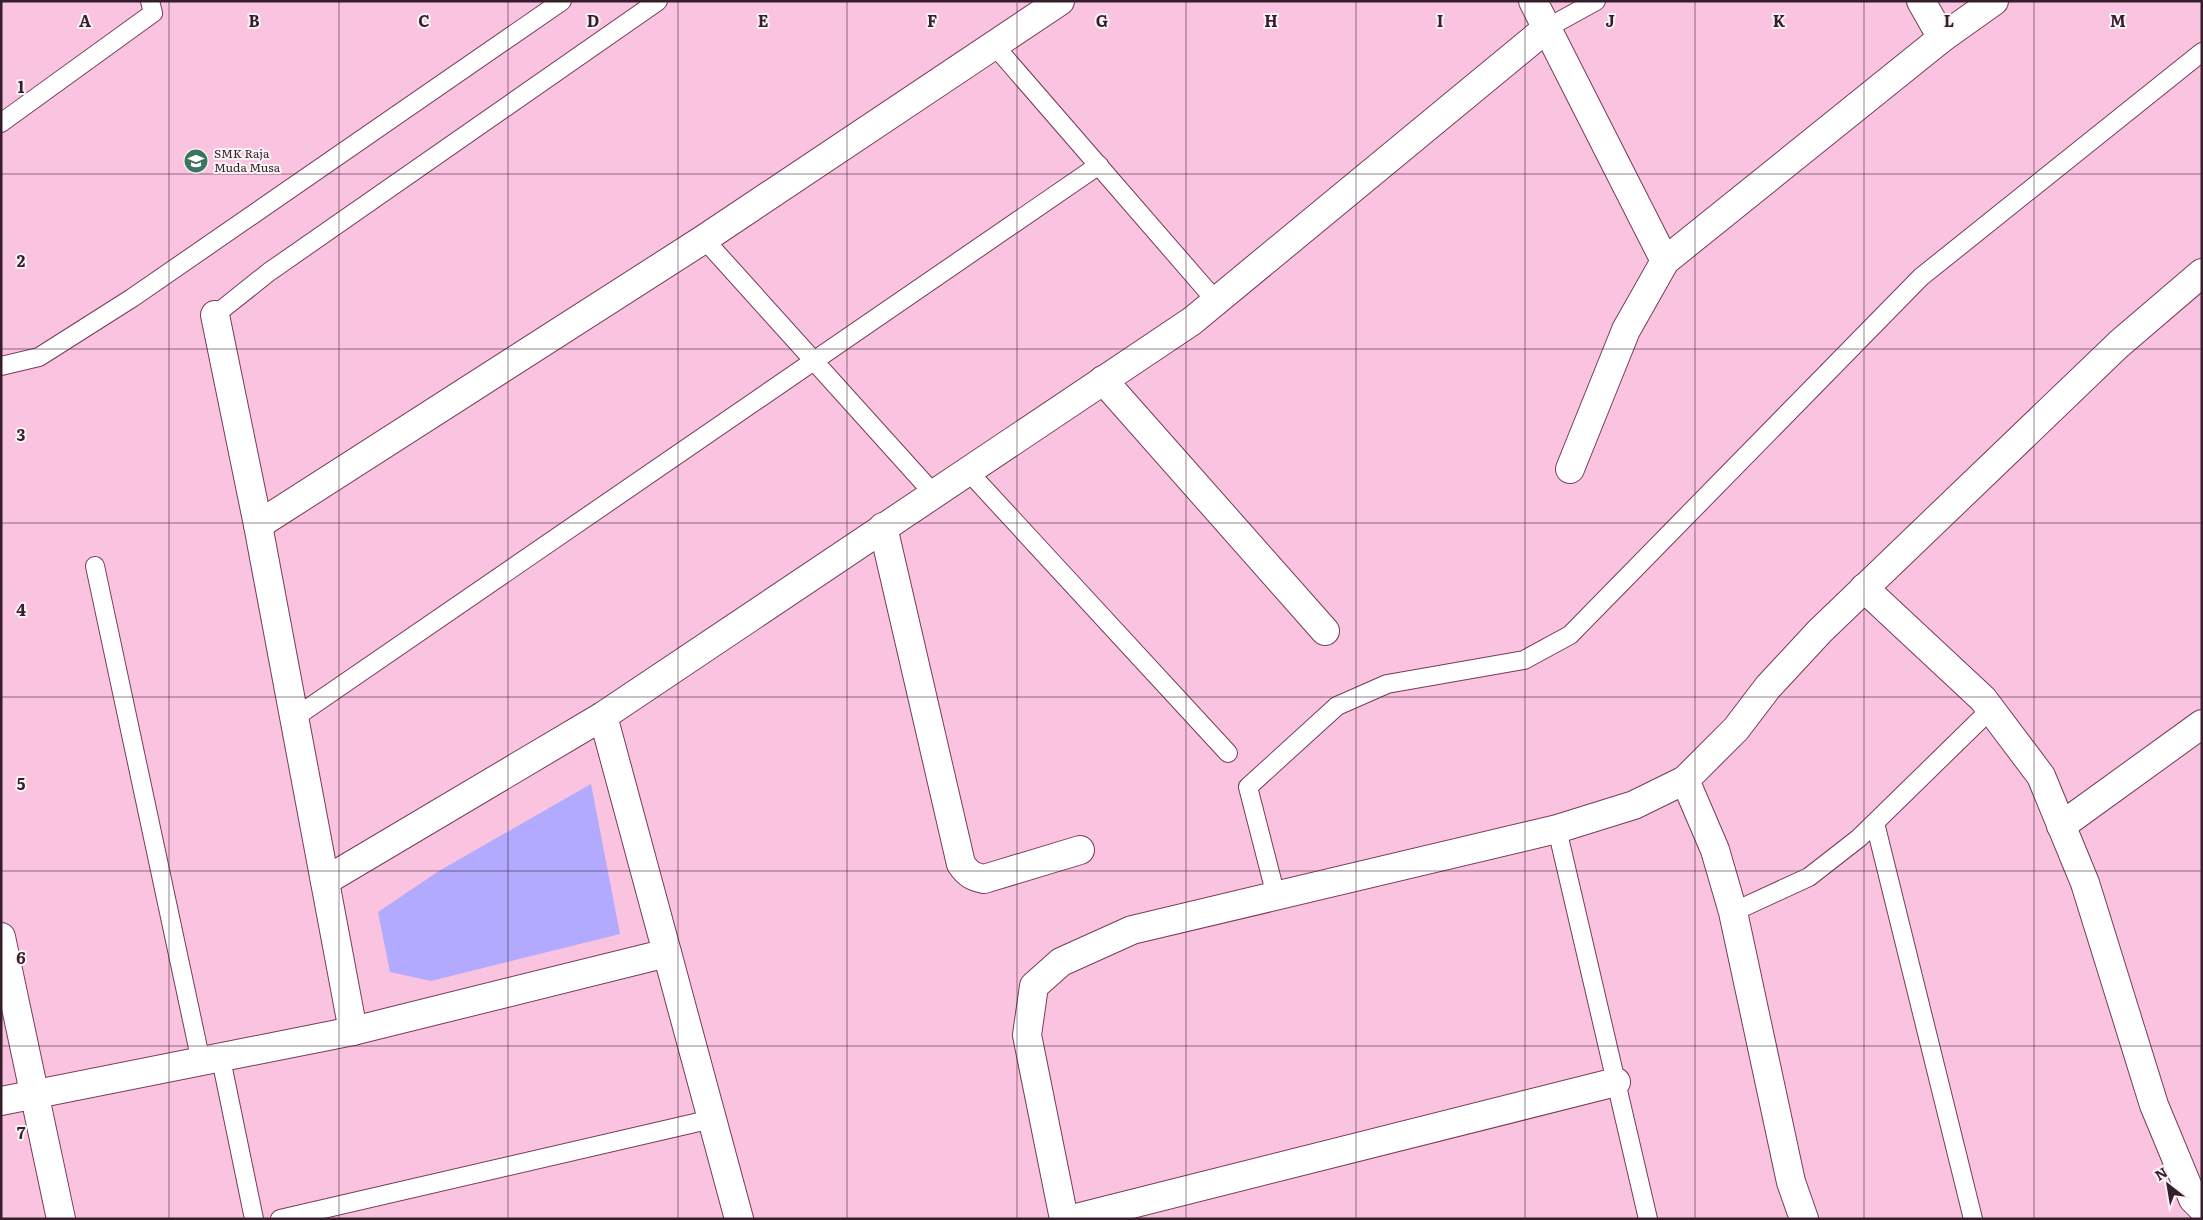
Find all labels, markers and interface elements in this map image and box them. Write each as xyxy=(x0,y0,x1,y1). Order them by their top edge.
text: A xyxy=(79,8,91,32)
text: B xyxy=(248,8,260,32)
text: C xyxy=(418,8,430,32)
text: D xyxy=(587,8,599,32)
text: E xyxy=(758,8,769,32)
text: F xyxy=(927,8,937,32)
text: G xyxy=(1096,8,1108,32)
text: H xyxy=(1264,8,1278,32)
text: I xyxy=(1437,8,1443,32)
text: J xyxy=(1605,8,1615,32)
text: K xyxy=(1773,8,1786,32)
text: L xyxy=(1944,8,1954,32)
text: M xyxy=(2110,8,2126,32)
text: 1 xyxy=(18,74,25,98)
place label: SMK Raja Muda Musa xyxy=(214,144,281,176)
school or university icon: SMK Raja Muda Musa xyxy=(183,148,209,174)
text: 2 xyxy=(17,248,26,272)
text: 3 xyxy=(17,422,26,446)
text: 4 xyxy=(16,597,26,621)
text: 5 xyxy=(17,771,26,795)
text: 6 xyxy=(16,945,26,969)
text: 7 xyxy=(17,1120,26,1144)
north arrow xyxy=(2143,1160,2193,1210)
text: N xyxy=(2151,1161,2171,1185)

